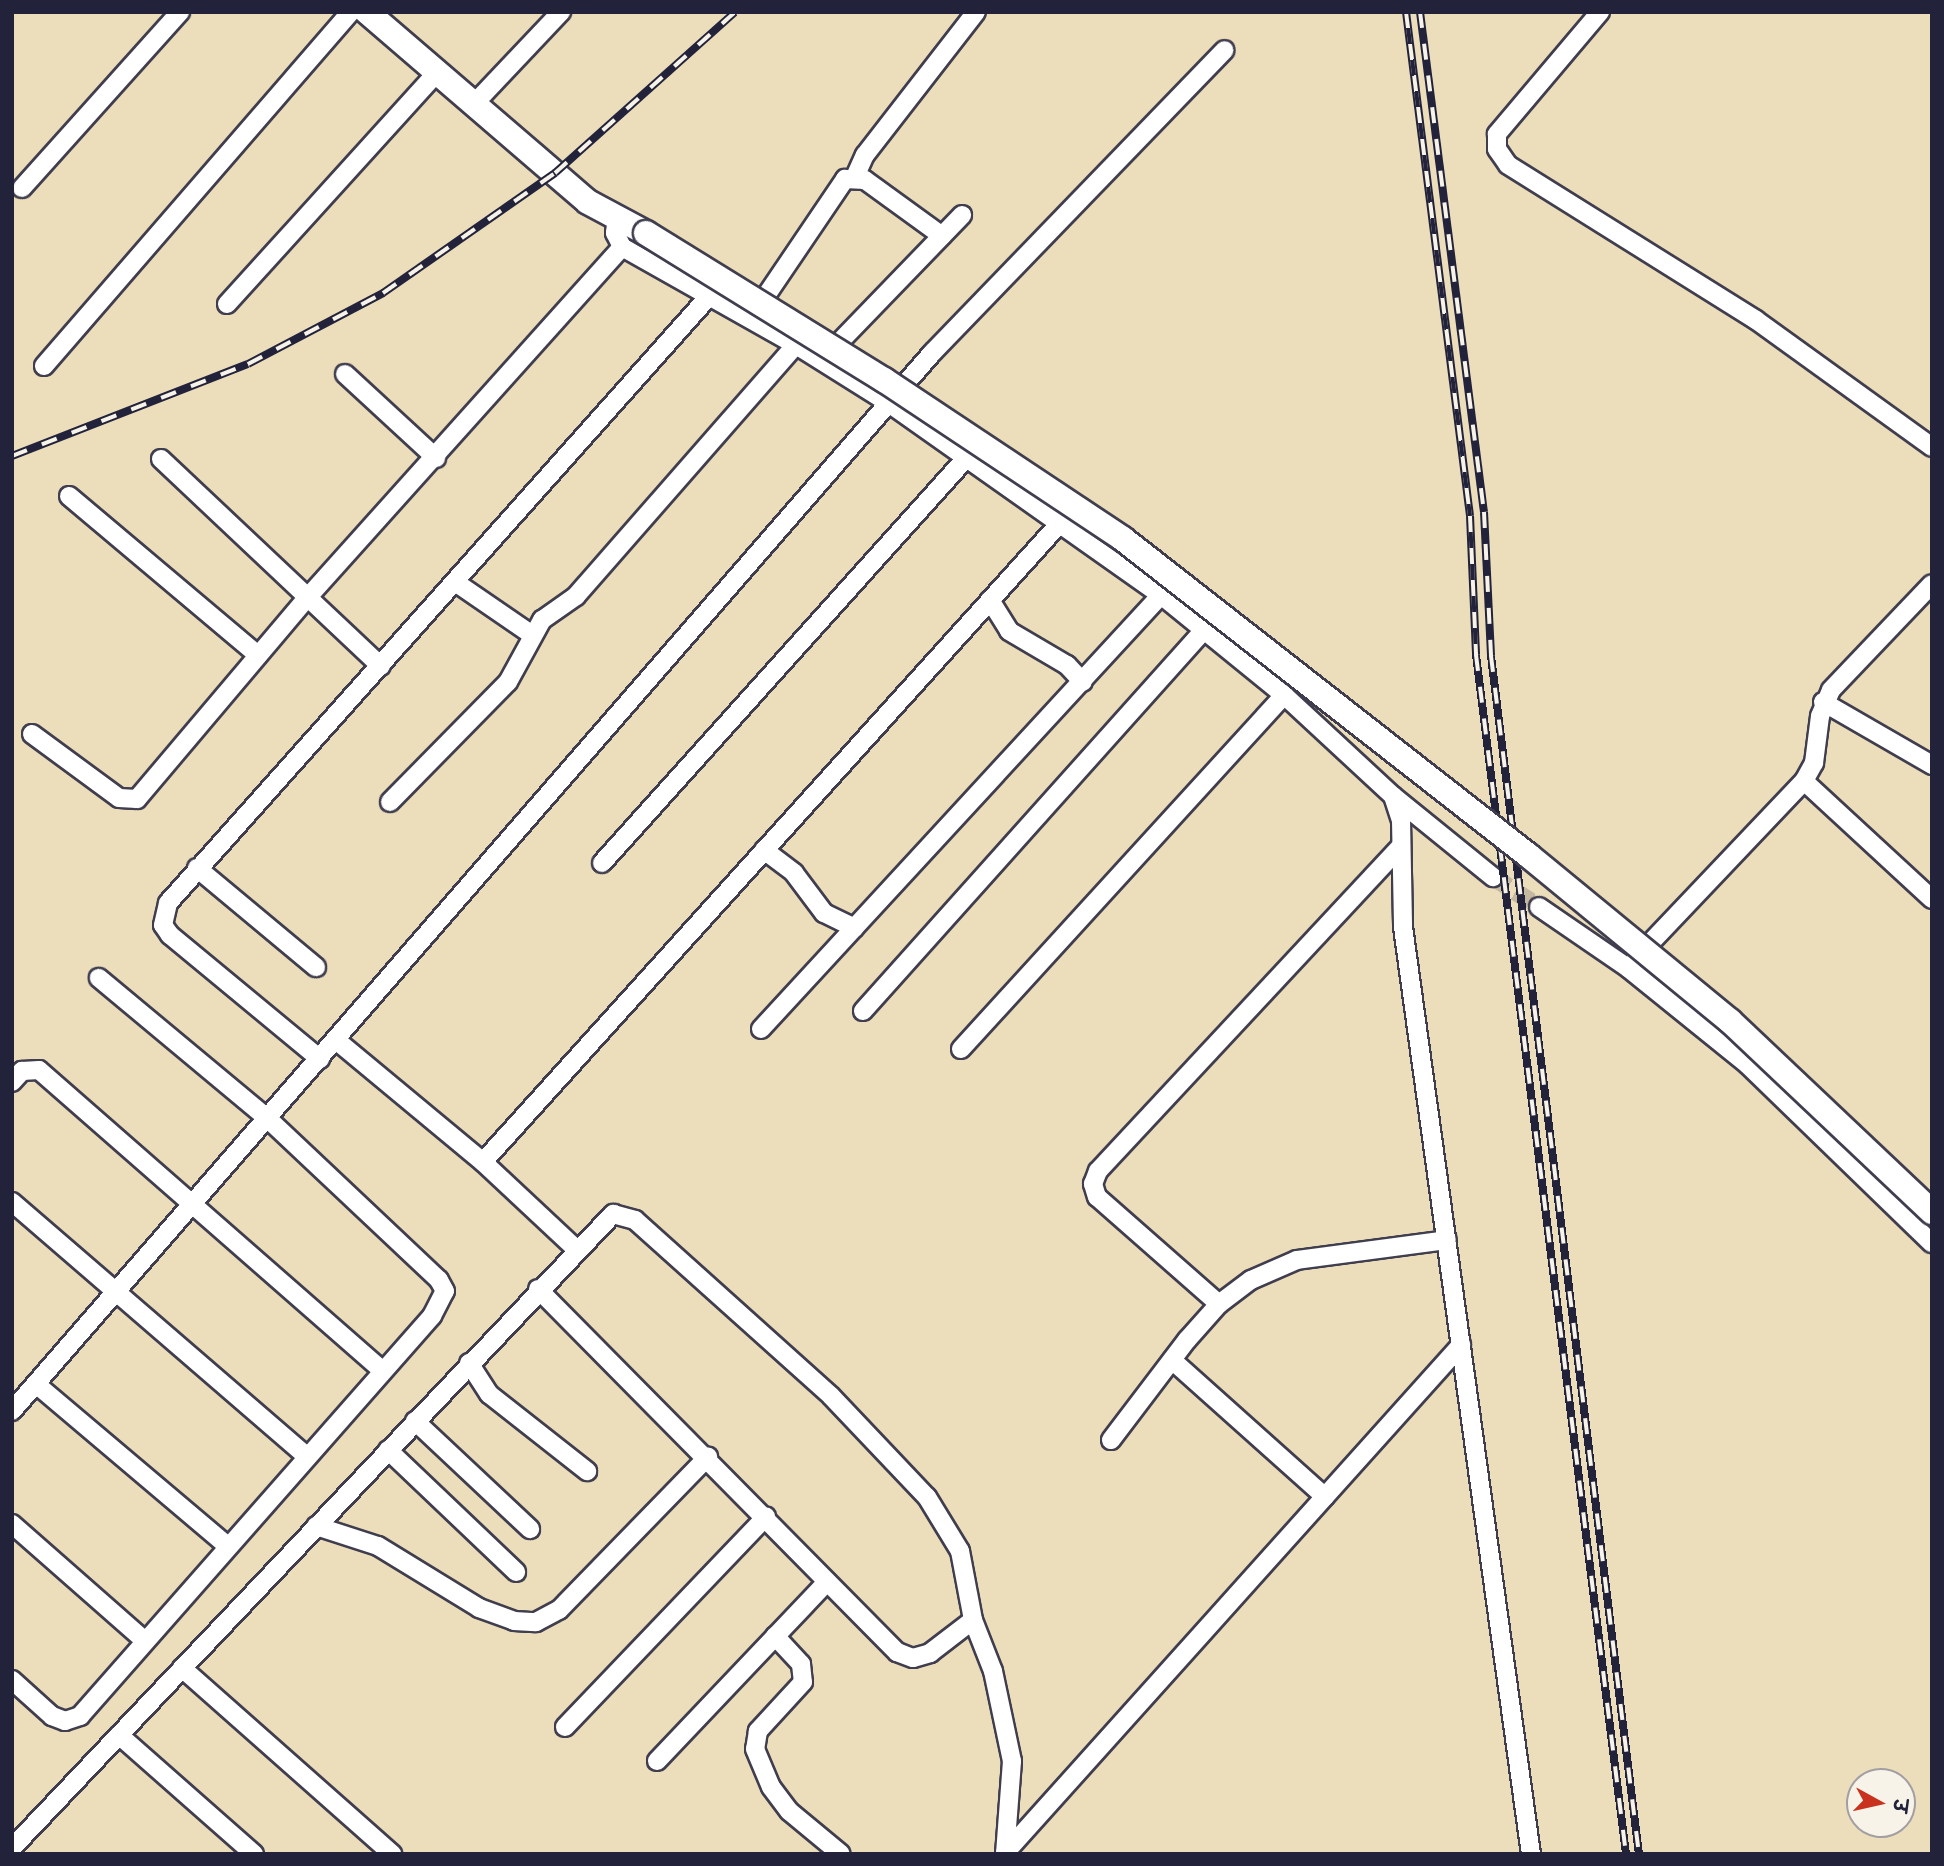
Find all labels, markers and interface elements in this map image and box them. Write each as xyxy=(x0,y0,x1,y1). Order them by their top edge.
north arrow xyxy=(1846,1768,1916,1838)
text: उ xyxy=(1887,1798,1913,1814)

